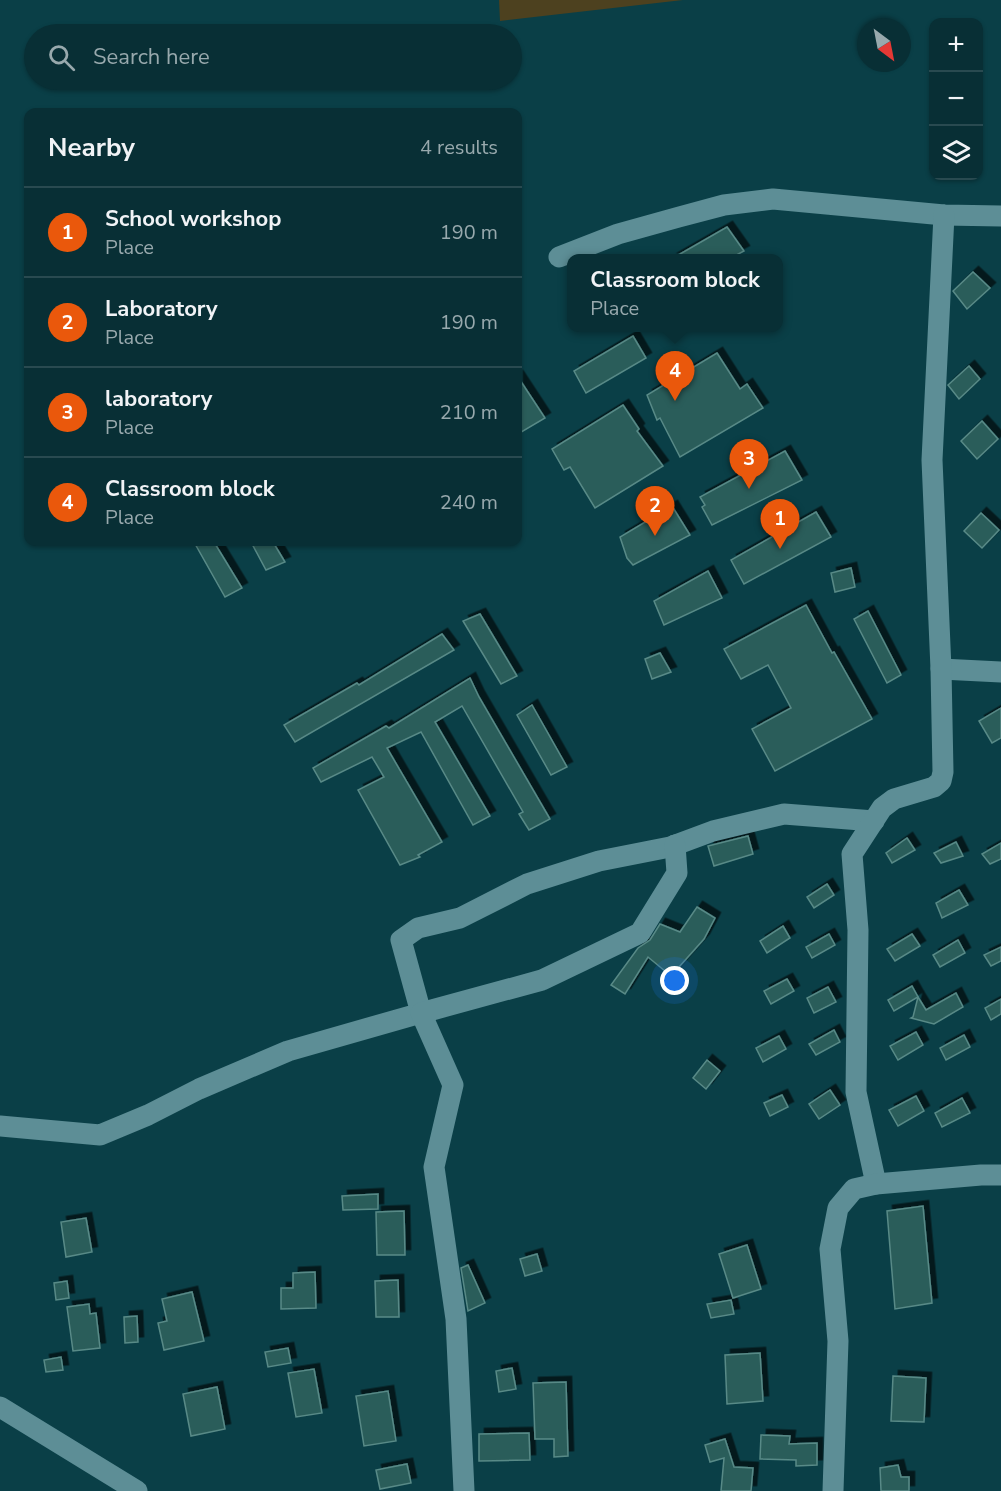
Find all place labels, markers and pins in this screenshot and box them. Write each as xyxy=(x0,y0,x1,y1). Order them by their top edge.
pin: 4 xyxy=(656,352,694,401)
pin: 3 xyxy=(730,440,768,489)
pin: 2 xyxy=(636,486,674,536)
pin: 1 xyxy=(760,500,800,549)

